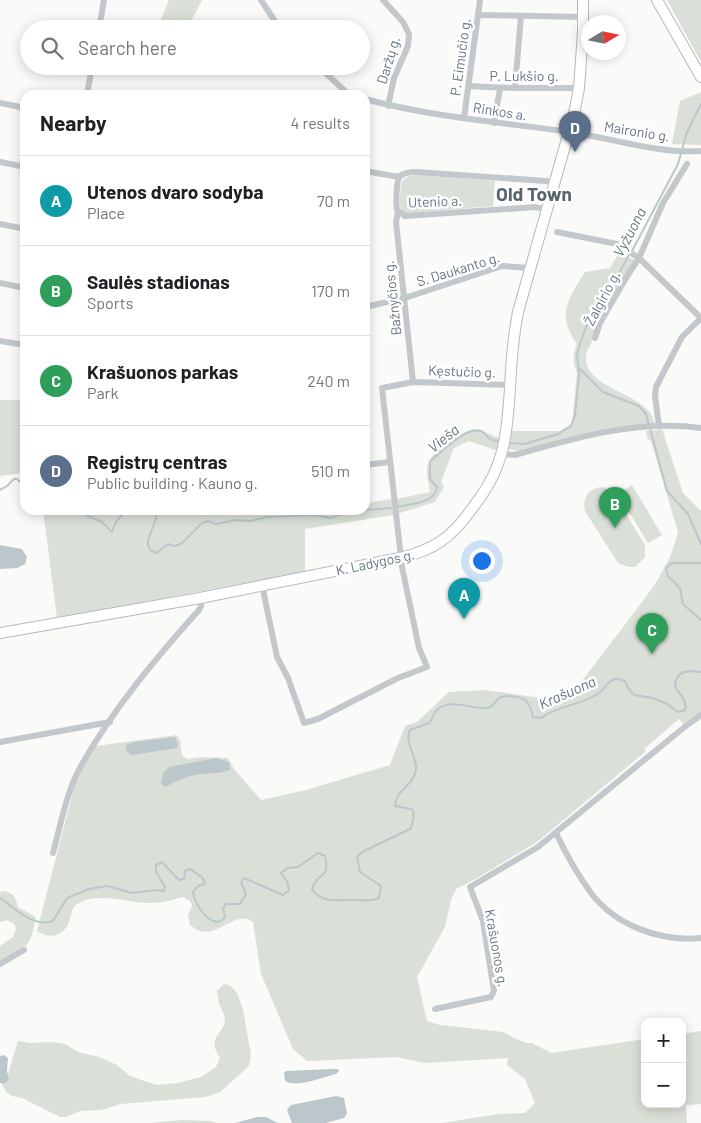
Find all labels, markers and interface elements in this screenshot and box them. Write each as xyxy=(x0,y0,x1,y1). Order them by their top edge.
north arrow xyxy=(581,15,626,60)
street label: P. Eimučio g. xyxy=(446,17,474,97)
search box xyxy=(20,20,370,75)
icon: search xyxy=(38,34,66,62)
street label: Daržų g. xyxy=(373,34,403,86)
text: Search here xyxy=(78,36,177,59)
street label: P. Lukšio g. xyxy=(489,67,559,84)
street label: Rinkos a. xyxy=(472,98,528,124)
text: Nearby xyxy=(40,110,106,135)
pin: D xyxy=(559,111,591,152)
text: 4 results xyxy=(290,113,350,132)
street label: Maironio g. xyxy=(603,117,671,145)
text: Utenos dvaro sodyba xyxy=(87,180,263,203)
district label: Old Town xyxy=(496,182,572,205)
text: A xyxy=(51,191,61,210)
text: 70 m xyxy=(317,191,350,210)
street label: Utenio a. xyxy=(408,192,462,210)
text: Place xyxy=(87,203,125,222)
water label: Vyžuona xyxy=(609,204,649,260)
street label: S. Daukanto g. xyxy=(414,248,502,290)
street label: Bažnyčios g. xyxy=(380,260,404,336)
street label: Žalgirio g. xyxy=(581,268,623,328)
text: Saulės stadionas xyxy=(87,270,230,293)
text: B xyxy=(51,281,61,300)
text: 170 m xyxy=(311,281,350,300)
text: Sports xyxy=(87,293,133,312)
text: Krašuonos parkas xyxy=(87,360,238,383)
street label: Kęstučio g. xyxy=(428,361,496,381)
text: C xyxy=(51,371,61,390)
text: 240 m xyxy=(307,371,350,390)
text: Park xyxy=(87,383,118,402)
water label: Vieša xyxy=(424,420,462,456)
text: Registrų centras xyxy=(87,450,227,473)
text: D xyxy=(51,461,61,480)
text: 510 m xyxy=(311,461,350,480)
text: Public building · Kauno g. xyxy=(87,473,258,492)
pin: B xyxy=(599,487,631,528)
street label: K. Ladygos g. xyxy=(334,545,416,579)
your location xyxy=(469,548,495,574)
pin: A xyxy=(448,578,480,619)
pin: C xyxy=(636,613,668,654)
water label: Krašuona xyxy=(536,671,598,713)
street label: Krašuonos g. xyxy=(482,908,512,988)
map controls xyxy=(641,1018,686,1108)
button: + xyxy=(641,1018,686,1063)
button: − xyxy=(641,1063,686,1108)

